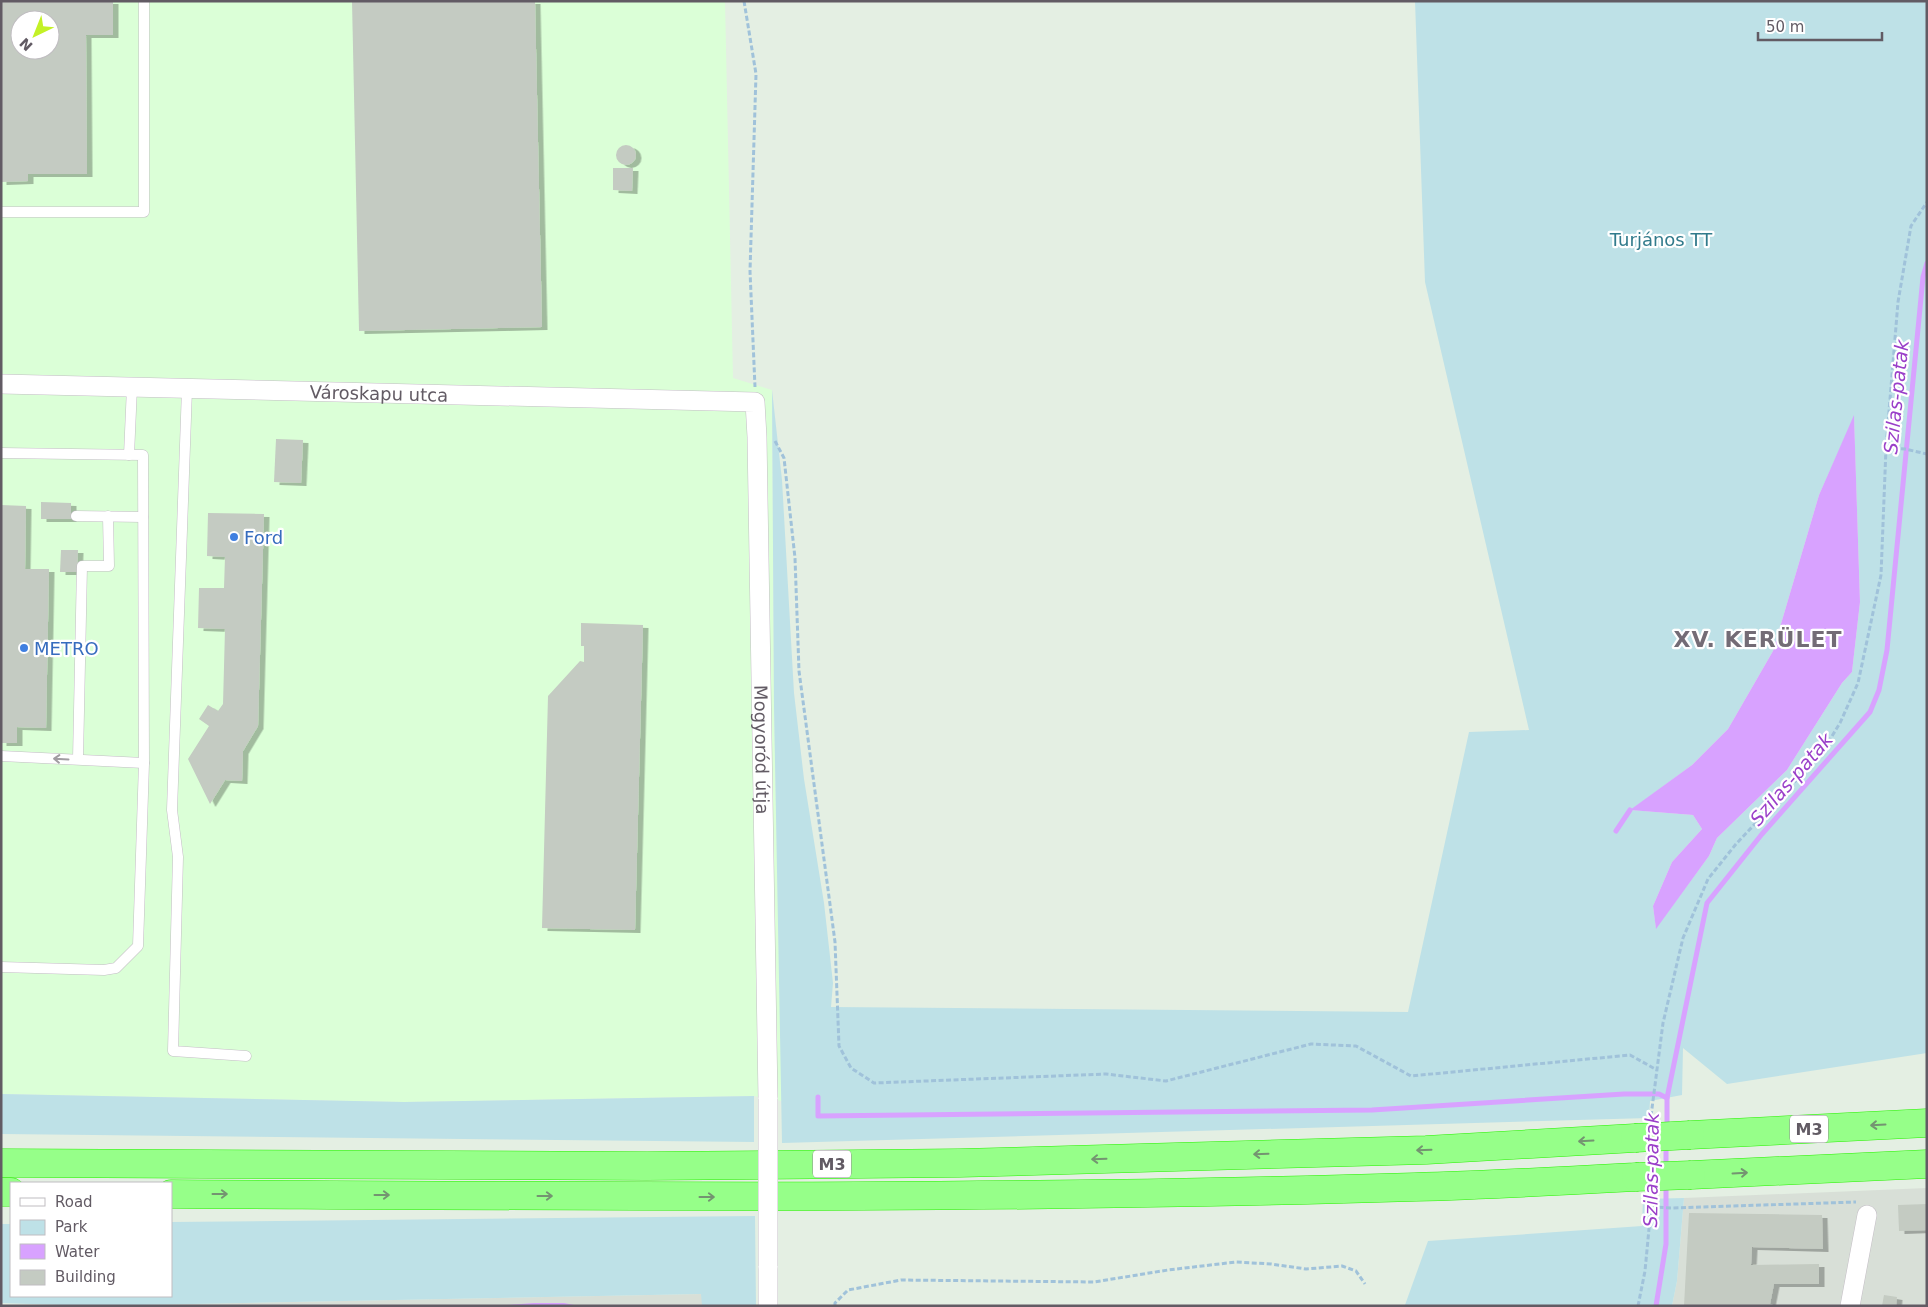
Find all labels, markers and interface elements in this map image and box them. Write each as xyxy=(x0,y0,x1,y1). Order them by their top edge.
north arrow xyxy=(10,10,60,60)
scale bar xyxy=(1758,10,1882,42)
text: 50 m xyxy=(1766,18,1804,36)
text: N xyxy=(16,35,36,54)
park label: Turjános TT xyxy=(1609,229,1713,250)
water label: Szilas-patak xyxy=(1879,338,1913,455)
street label: Városkapu utca xyxy=(309,381,448,405)
place label: Ford xyxy=(244,527,283,548)
marker: Ford xyxy=(228,531,240,543)
district label: XV. KERÜLET xyxy=(1673,627,1843,652)
place label: METRO xyxy=(34,638,99,659)
marker: METRO xyxy=(18,642,30,654)
street label: Mogyoród útja xyxy=(751,685,774,815)
water label: Szilas-patak xyxy=(1745,728,1838,830)
one-way arrow xyxy=(53,754,69,763)
water label: Szilas-patak xyxy=(1639,1111,1663,1228)
road number: M3 xyxy=(1790,1116,1828,1142)
one-way arrow xyxy=(1870,1121,1886,1130)
one-way arrow xyxy=(1578,1136,1594,1146)
one-way arrow xyxy=(1416,1145,1432,1154)
one-way arrow xyxy=(1254,1149,1270,1159)
road number: M3 xyxy=(813,1150,851,1178)
one-way arrow xyxy=(1091,1154,1108,1164)
one-way arrow xyxy=(1732,1168,1748,1177)
legend xyxy=(10,1182,172,1297)
one-way arrow xyxy=(212,1189,228,1199)
one-way arrow xyxy=(374,1190,390,1200)
one-way arrow xyxy=(536,1191,553,1201)
one-way arrow xyxy=(699,1192,715,1202)
text: Road xyxy=(55,1193,93,1211)
text: Park xyxy=(55,1218,88,1236)
text: Water xyxy=(55,1243,100,1261)
text: Building xyxy=(55,1268,116,1286)

